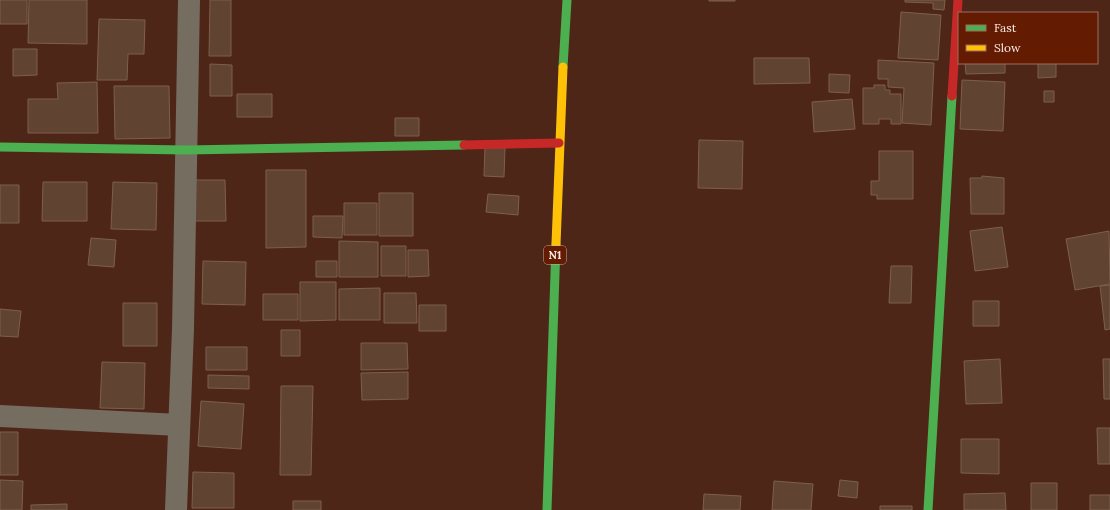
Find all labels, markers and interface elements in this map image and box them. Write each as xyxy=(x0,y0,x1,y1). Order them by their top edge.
legend xyxy=(958,12,1098,64)
text: Fast xyxy=(994,20,1017,35)
text: Slow xyxy=(994,40,1021,55)
road number: N1 xyxy=(544,246,566,264)

